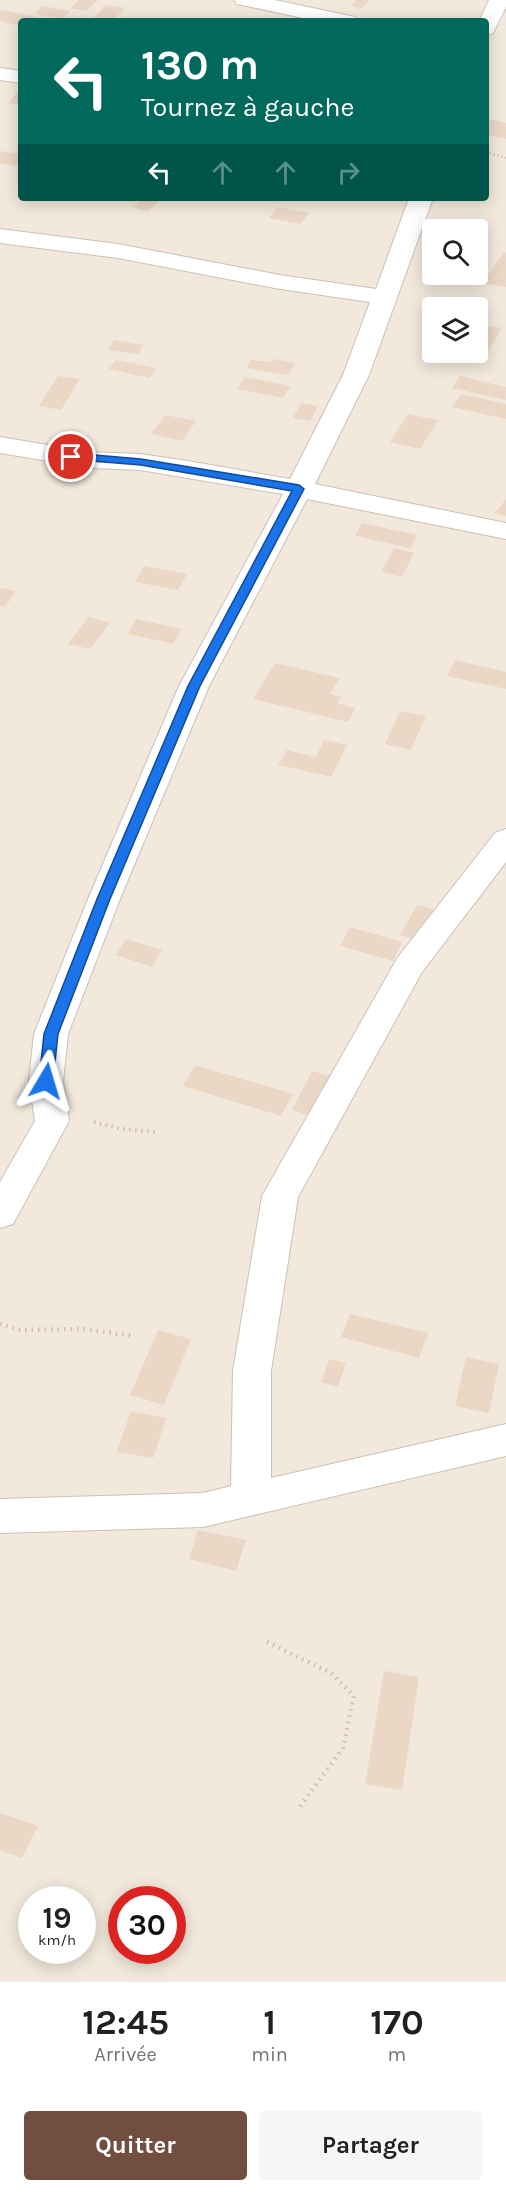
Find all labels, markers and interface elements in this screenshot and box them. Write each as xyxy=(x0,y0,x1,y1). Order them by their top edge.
text: 130 m xyxy=(141,40,259,90)
icon: left xyxy=(42,42,120,120)
text: Tournez à gauche xyxy=(141,91,354,123)
icon: left xyxy=(143,156,176,189)
icon: ahead xyxy=(206,156,239,189)
icon: ahead xyxy=(269,156,302,189)
icon: right xyxy=(332,156,365,189)
map controls xyxy=(422,219,488,363)
button: search xyxy=(422,219,488,285)
button: layers xyxy=(422,297,488,363)
pin xyxy=(45,431,96,482)
icon: arrive xyxy=(54,440,87,473)
position arrow xyxy=(14,1049,78,1113)
speed limit sign: 30 xyxy=(108,1886,186,1964)
text: 19 xyxy=(42,1900,71,1936)
text: km/h xyxy=(38,1931,76,1949)
text: 12:45 xyxy=(82,2001,169,2043)
text: 1 xyxy=(263,2001,276,2043)
text: 170 xyxy=(370,2001,424,2043)
text: Arrivée xyxy=(94,2043,157,2066)
text: min xyxy=(251,2043,288,2066)
text: m xyxy=(388,2043,406,2066)
button: Quitter xyxy=(24,2111,247,2180)
button: Partager xyxy=(259,2111,482,2180)

